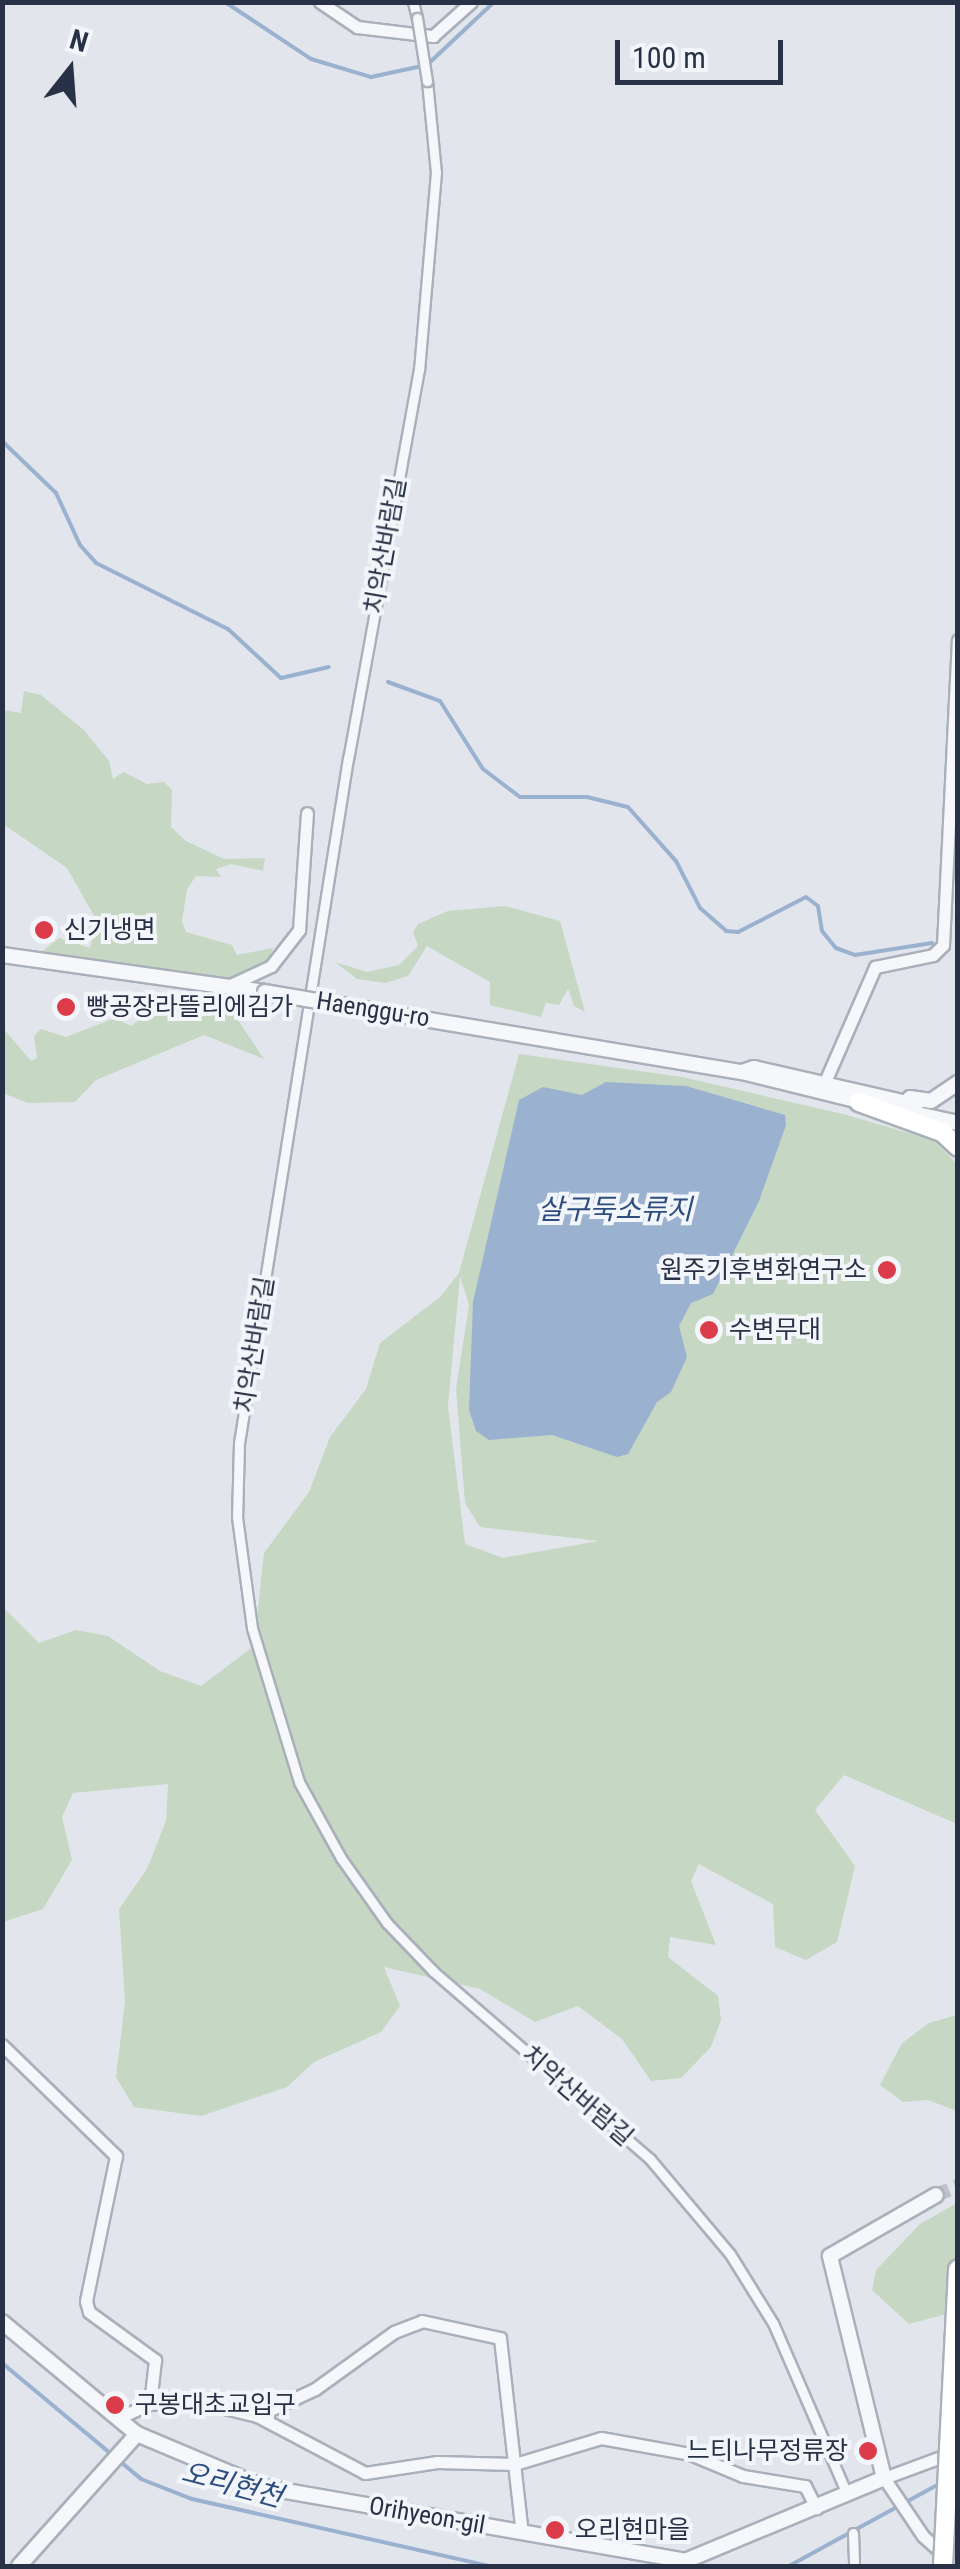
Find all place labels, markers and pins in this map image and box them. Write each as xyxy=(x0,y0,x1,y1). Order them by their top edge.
place label: 신기냉면 xyxy=(64,915,156,945)
marker: 신기냉면 xyxy=(33,919,55,941)
place label: 빵공장라뜰리에김가 xyxy=(86,992,293,1022)
marker: 빵공장라뜰리에김가 xyxy=(55,996,77,1018)
place label: 원주기후변화연구소 xyxy=(660,1255,867,1285)
marker: 원주기후변화연구소 xyxy=(876,1259,898,1281)
place label: 수변무대 xyxy=(729,1315,821,1345)
marker: 수변무대 xyxy=(698,1319,720,1341)
place label: 구봉대초교입구 xyxy=(135,2390,296,2420)
marker: 구봉대초교입구 xyxy=(104,2394,126,2416)
place label: 느티나무정류장 xyxy=(687,2436,848,2466)
marker: 느티나무정류장 xyxy=(857,2440,879,2462)
place label: 오리현마을 xyxy=(575,2515,690,2545)
marker: 오리현마을 xyxy=(544,2519,566,2541)

